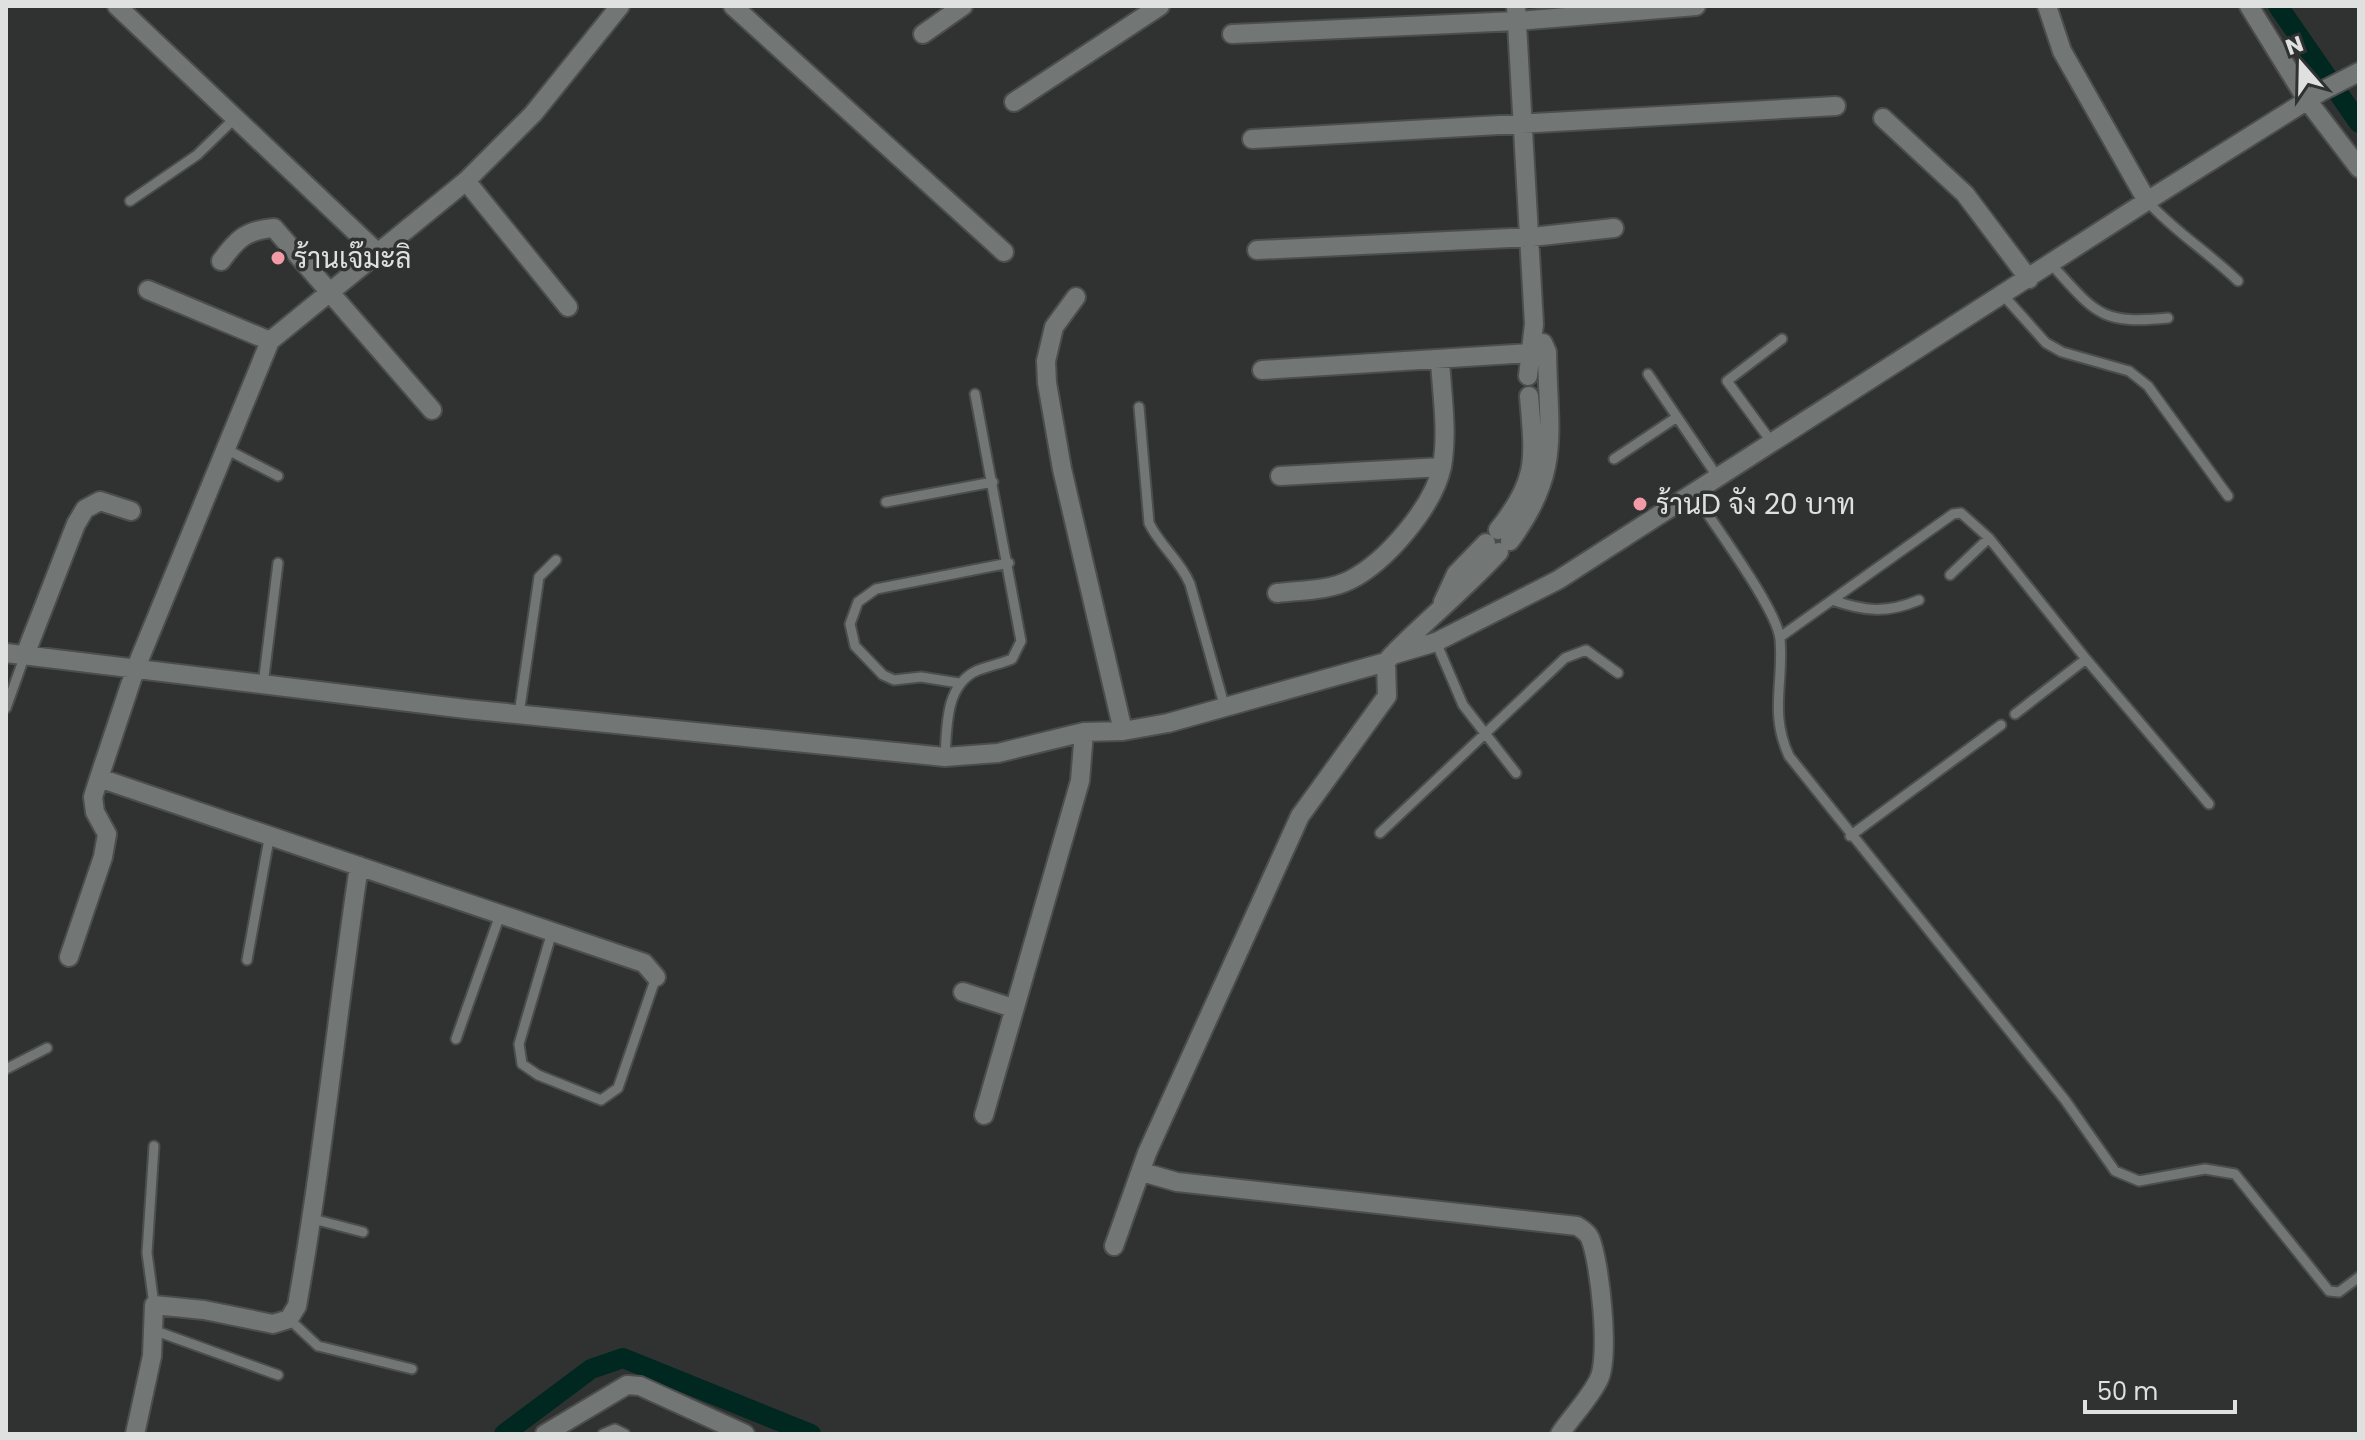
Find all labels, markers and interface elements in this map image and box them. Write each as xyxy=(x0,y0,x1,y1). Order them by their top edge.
north arrow xyxy=(2261,24,2341,104)
text: N xyxy=(2281,28,2307,63)
place label: ร้านเจ๊มะลิ xyxy=(294,239,412,278)
marker: ร้านเจ๊มะลิ xyxy=(269,249,287,267)
place label: ร้านD จัง 20 บาท xyxy=(1656,485,1855,524)
marker: ร้านD จัง 20 บาท xyxy=(1631,495,1649,513)
scale bar xyxy=(2085,1364,2235,1414)
text: 50 m xyxy=(2097,1375,2158,1408)

